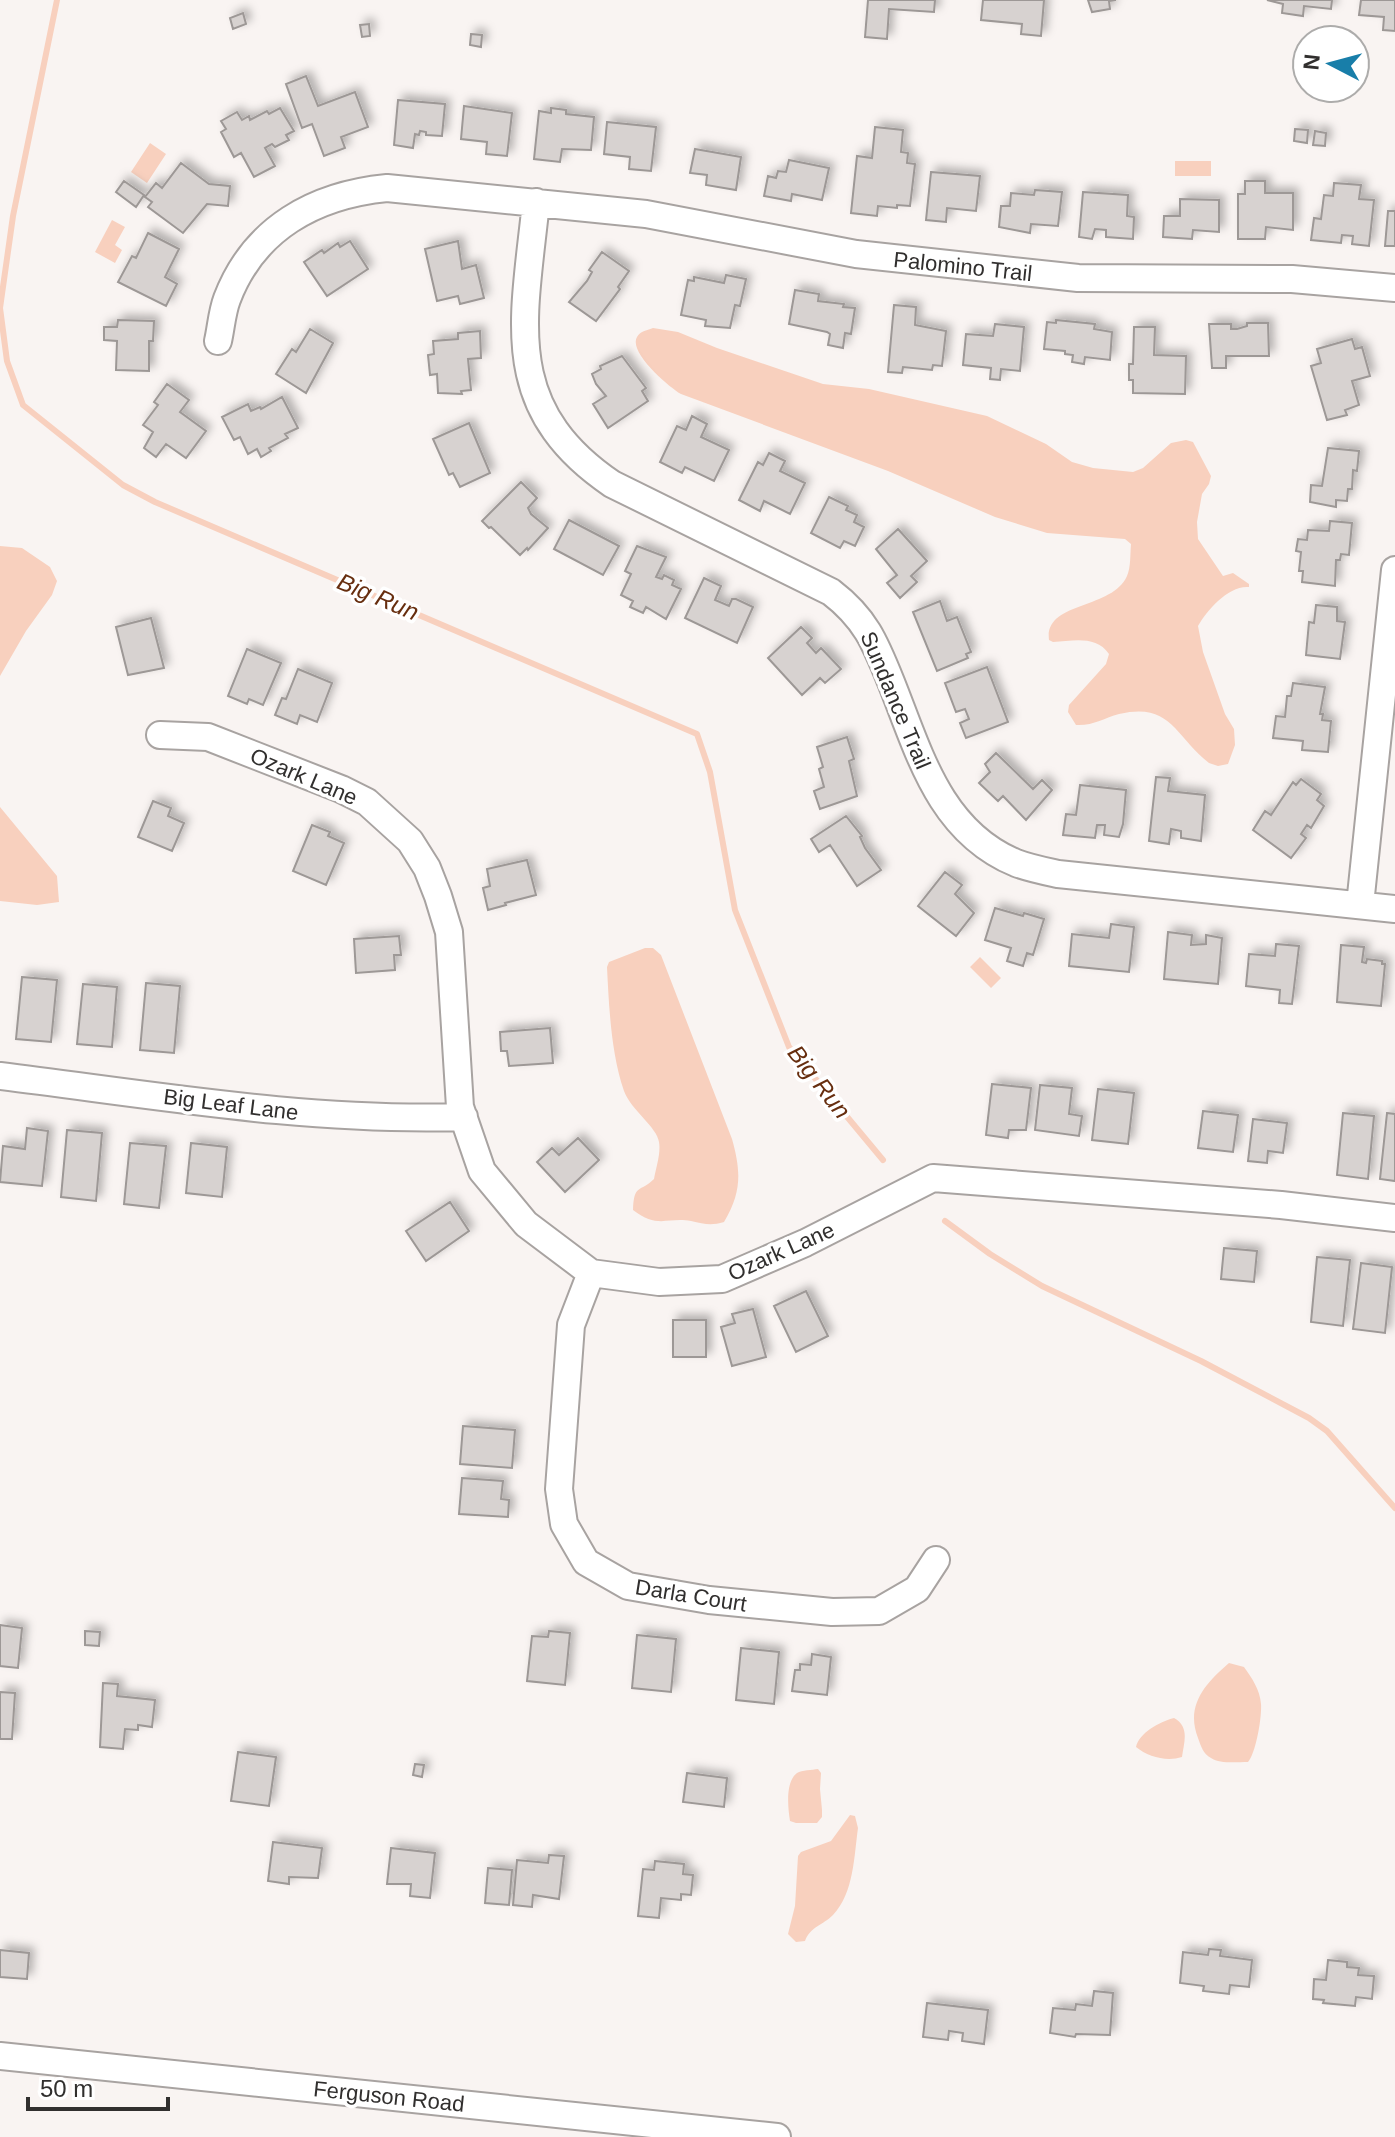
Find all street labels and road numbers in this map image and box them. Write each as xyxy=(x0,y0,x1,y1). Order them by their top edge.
street label: Palomino Trail xyxy=(892,247,1034,286)
street label: Sundance Trail xyxy=(855,628,936,773)
street label: Ozark Lane xyxy=(247,743,361,810)
street label: Big Leaf Lane xyxy=(162,1084,300,1125)
street label: Ozark Lane xyxy=(724,1217,838,1286)
street label: Darla Court xyxy=(633,1574,748,1617)
street label: Ferguson Road xyxy=(312,2076,466,2117)

